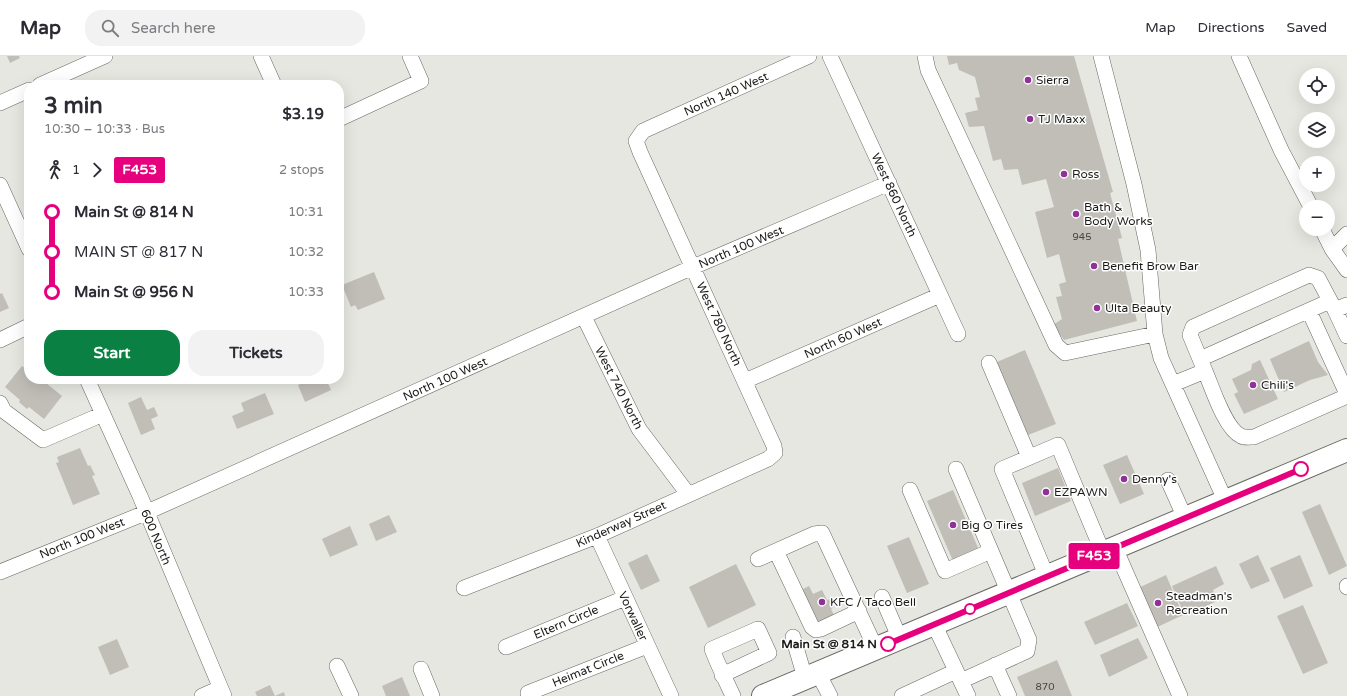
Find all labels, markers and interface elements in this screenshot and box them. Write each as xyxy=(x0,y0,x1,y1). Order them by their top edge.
search box xyxy=(85,10,365,46)
text: Map xyxy=(20,17,61,39)
icon: search xyxy=(99,17,121,39)
text: Search here xyxy=(131,19,215,37)
text: Map xyxy=(1145,19,1176,36)
text: Directions xyxy=(1198,19,1265,36)
text: Saved xyxy=(1287,19,1327,36)
map controls xyxy=(1299,68,1335,236)
button: locate xyxy=(1299,68,1335,104)
street label: North 140 West xyxy=(682,69,771,119)
place label: Sierra xyxy=(1036,73,1069,87)
marker: Sierra xyxy=(1023,75,1033,85)
text: 3 min xyxy=(44,93,103,119)
text: $3.19 xyxy=(283,105,324,123)
place label: TJ Maxx xyxy=(1038,112,1086,126)
button: layers xyxy=(1299,112,1335,148)
marker: TJ Maxx xyxy=(1025,114,1035,124)
text: 10:30 – 10:33 · Bus xyxy=(44,121,165,137)
street label: West 860 North xyxy=(868,151,920,239)
button: + xyxy=(1299,156,1335,192)
icon: walk xyxy=(44,159,66,181)
icon: forward xyxy=(86,159,108,181)
text: F453 xyxy=(122,161,157,178)
text: 1 xyxy=(72,162,80,178)
text: 2 stops xyxy=(279,162,324,178)
place label: Ross xyxy=(1072,167,1100,181)
marker: Ross xyxy=(1059,169,1069,179)
place label: Bath & Body Works xyxy=(1084,200,1153,228)
button: − xyxy=(1299,200,1335,236)
text: Main St @ 814 N xyxy=(74,203,194,221)
text: 10:31 xyxy=(288,204,324,220)
marker: Bath & Body Works xyxy=(1071,209,1081,219)
street label: North 100 West xyxy=(696,223,786,271)
house number: 945 xyxy=(1073,231,1091,243)
text: MAIN ST @ 817 N xyxy=(74,243,203,261)
text: 10:32 xyxy=(288,244,324,260)
place label: Benefit Brow Bar xyxy=(1102,259,1199,273)
marker: Benefit Brow Bar xyxy=(1089,261,1099,271)
street label: West 780 North xyxy=(693,280,745,368)
text: Main St @ 956 N xyxy=(74,283,194,301)
text: 10:33 xyxy=(288,284,324,300)
place label: Ulta Beauty xyxy=(1105,301,1172,315)
marker: Ulta Beauty xyxy=(1092,303,1102,313)
street label: North 60 West xyxy=(802,315,884,361)
button: Start xyxy=(44,330,180,376)
button: Tickets xyxy=(188,330,324,376)
street label: West 740 North xyxy=(592,344,646,432)
street label: North 100 West xyxy=(401,354,490,404)
place label: Chili's xyxy=(1261,378,1294,392)
marker: Chili's xyxy=(1248,380,1258,390)
unlabelled marker xyxy=(1293,461,1309,477)
place label: Denny's xyxy=(1132,472,1177,486)
marker: Denny's xyxy=(1119,474,1129,484)
place label: EZPAWN xyxy=(1054,485,1108,499)
marker: EZPAWN xyxy=(1041,487,1051,497)
street label: Kinderway Street xyxy=(574,498,669,550)
street label: 600 North xyxy=(138,507,174,567)
street label: North 100 West xyxy=(37,514,127,561)
place label: Big O Tires xyxy=(961,518,1023,532)
marker: Big O Tires xyxy=(948,520,958,530)
line badge: F453 xyxy=(1066,543,1122,569)
text: F453 xyxy=(1077,547,1111,564)
street label: Vorwaller xyxy=(615,589,651,643)
place label: Steadman's Recreation xyxy=(1166,589,1232,617)
place label: KFC / Taco Bell xyxy=(830,595,916,609)
marker: KFC / Taco Bell xyxy=(817,597,827,607)
marker: Steadman's Recreation xyxy=(1153,598,1163,608)
street label: Eltern Circle xyxy=(532,602,601,642)
unlabelled marker xyxy=(964,603,976,615)
marker: Main St @ 814 N xyxy=(880,636,896,652)
place label: Main St @ 814 N xyxy=(781,637,877,651)
street label: Heimat Circle xyxy=(550,648,626,690)
house number: 870 xyxy=(1036,681,1054,693)

